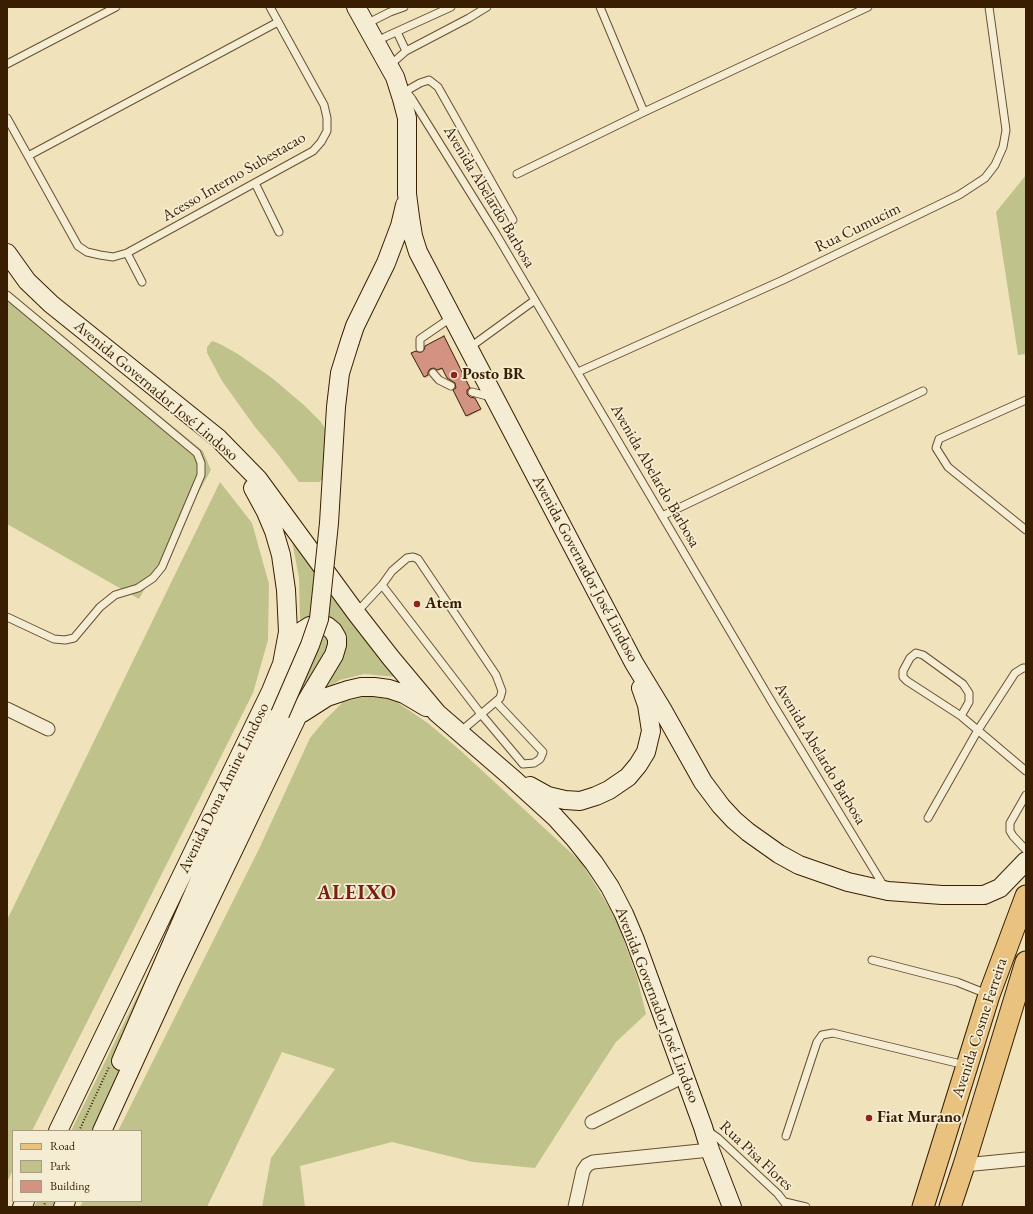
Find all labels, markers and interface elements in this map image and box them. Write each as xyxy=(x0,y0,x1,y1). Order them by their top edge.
street label: Avenida Abelardo Barbosa xyxy=(439,123,539,271)
street label: Acesso Interno Subestacao xyxy=(159,128,309,226)
street label: Rua Cumucim xyxy=(812,199,904,257)
street label: Avenida Governador José Lindoso xyxy=(70,317,242,465)
place label: Posto BR xyxy=(462,365,525,385)
marker: Posto BR xyxy=(449,370,459,380)
street label: Avenida Abelardo Barbosa xyxy=(606,401,704,551)
street label: Avenida Governador José Lindoso xyxy=(528,472,642,666)
place label: Atem xyxy=(425,594,462,614)
marker: Atem xyxy=(412,599,422,609)
street label: Avenida Abelardo Barbosa xyxy=(770,680,870,828)
street label: Avenida Dona Amine Lindoso xyxy=(174,700,274,876)
district label: ALEIXO xyxy=(317,882,397,906)
street label: Avenida Governador José Lindoso xyxy=(611,904,703,1106)
street label: Avenida Cosme Ferreira xyxy=(948,956,1012,1100)
place label: Fiat Murano xyxy=(877,1108,961,1128)
marker: Fiat Murano xyxy=(864,1113,874,1123)
street label: Rua Pisa Flores xyxy=(715,1117,797,1195)
legend xyxy=(12,1130,142,1202)
text: Road xyxy=(50,1138,75,1154)
text: Park xyxy=(50,1158,70,1174)
text: Building xyxy=(50,1178,90,1194)

